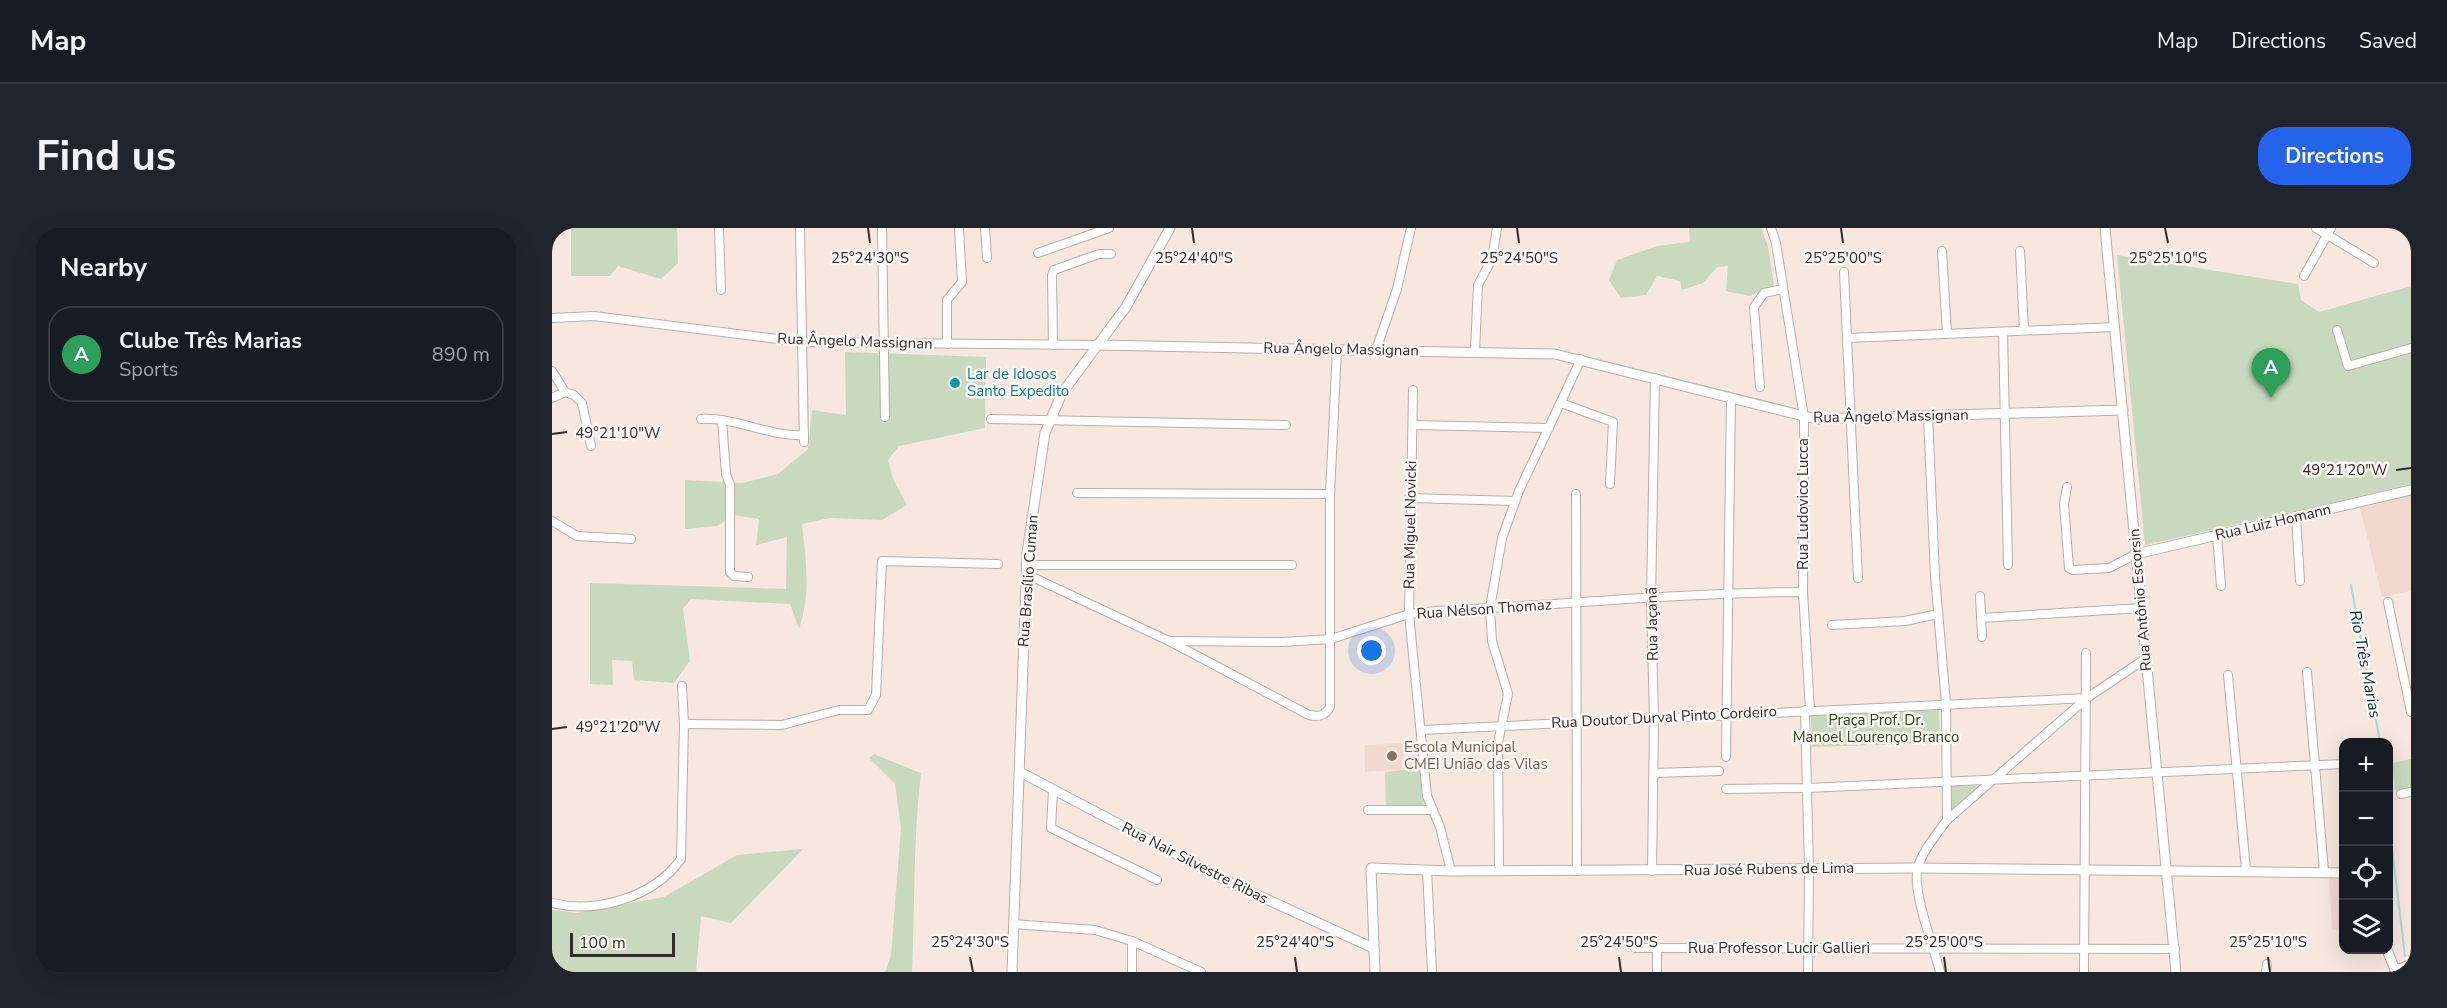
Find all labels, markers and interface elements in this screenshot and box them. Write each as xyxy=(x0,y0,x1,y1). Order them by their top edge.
text: Map xyxy=(30,22,86,60)
text: Map xyxy=(2157,27,2198,55)
text: Directions xyxy=(2231,27,2326,55)
text: Saved xyxy=(2359,27,2417,55)
button: Directions xyxy=(2258,127,2411,185)
text: Find us xyxy=(36,128,176,185)
text: 25°24'30"S xyxy=(831,248,909,268)
text: 25°24'40"S xyxy=(1155,248,1233,268)
text: 25°24'50"S xyxy=(1480,248,1558,268)
text: 25°25'00"S xyxy=(1804,248,1882,268)
text: 25°25'10"S xyxy=(2129,248,2207,268)
text: Nearby xyxy=(60,250,147,285)
text: Clube Três Marias xyxy=(119,326,302,356)
street label: Rua Ângelo Massignan xyxy=(777,328,933,354)
street label: Rua Ângelo Massignan xyxy=(1263,338,1419,360)
text: A xyxy=(74,341,89,368)
text: 890 m xyxy=(432,341,490,368)
pin: A xyxy=(2252,348,2290,398)
text: Sports xyxy=(119,356,178,383)
place label: Lar de Idosos Santo Expedito xyxy=(967,364,1069,401)
marker: Lar de Idosos Santo Expedito xyxy=(948,376,962,390)
street label: Rua Ângelo Massignan xyxy=(1813,405,1969,427)
text: 49°21'10"W xyxy=(575,423,661,443)
street label: Rua Ludovico Lucca xyxy=(1793,438,1813,570)
text: 49°21'20"W xyxy=(2302,460,2388,480)
street label: Rua Miguel Novicki xyxy=(1399,461,1421,589)
street label: Rua Luiz Homann xyxy=(2213,499,2333,545)
street label: Rua Brasílio Cuman xyxy=(1013,514,1043,648)
street label: Rua Antônio Escorsin xyxy=(2124,528,2156,672)
street label: Rua Jaçanã xyxy=(1641,587,1663,661)
street label: Rua Nélson Thomaz xyxy=(1416,594,1552,624)
water label: Rio Três Marias xyxy=(2344,608,2386,720)
your location xyxy=(1357,636,1386,665)
street label: Rua Doutor Durval Pinto Cordeiro xyxy=(1551,701,1777,733)
park label: Praça Prof. Dr. Manoel Lourenço Branco xyxy=(1793,710,1959,747)
text: 49°21'20"W xyxy=(575,717,661,737)
place label: Escola Municipal CMEI União das Vilas xyxy=(1404,737,1548,774)
map controls xyxy=(2339,738,2393,954)
button: + xyxy=(2339,738,2393,792)
marker: Escola Municipal CMEI União das Vilas xyxy=(1385,749,1399,763)
button: − xyxy=(2339,792,2393,846)
street label: Rua Nair Silvestre Ribas xyxy=(1119,817,1271,909)
button: locate xyxy=(2339,846,2393,900)
street label: Rua José Rubens de Lima xyxy=(1684,858,1854,880)
button: layers xyxy=(2339,900,2393,954)
scale bar xyxy=(570,930,675,958)
text: 100 m xyxy=(579,932,626,954)
text: 25°24'30"S xyxy=(931,932,1009,952)
text: 25°24'40"S xyxy=(1256,932,1334,952)
text: 25°24'50"S xyxy=(1580,932,1658,952)
text: 25°25'00"S xyxy=(1905,932,1983,952)
text: 25°25'10"S xyxy=(2229,932,2307,952)
street label: Rua Professor Lucir Gallieri xyxy=(1688,938,1870,958)

